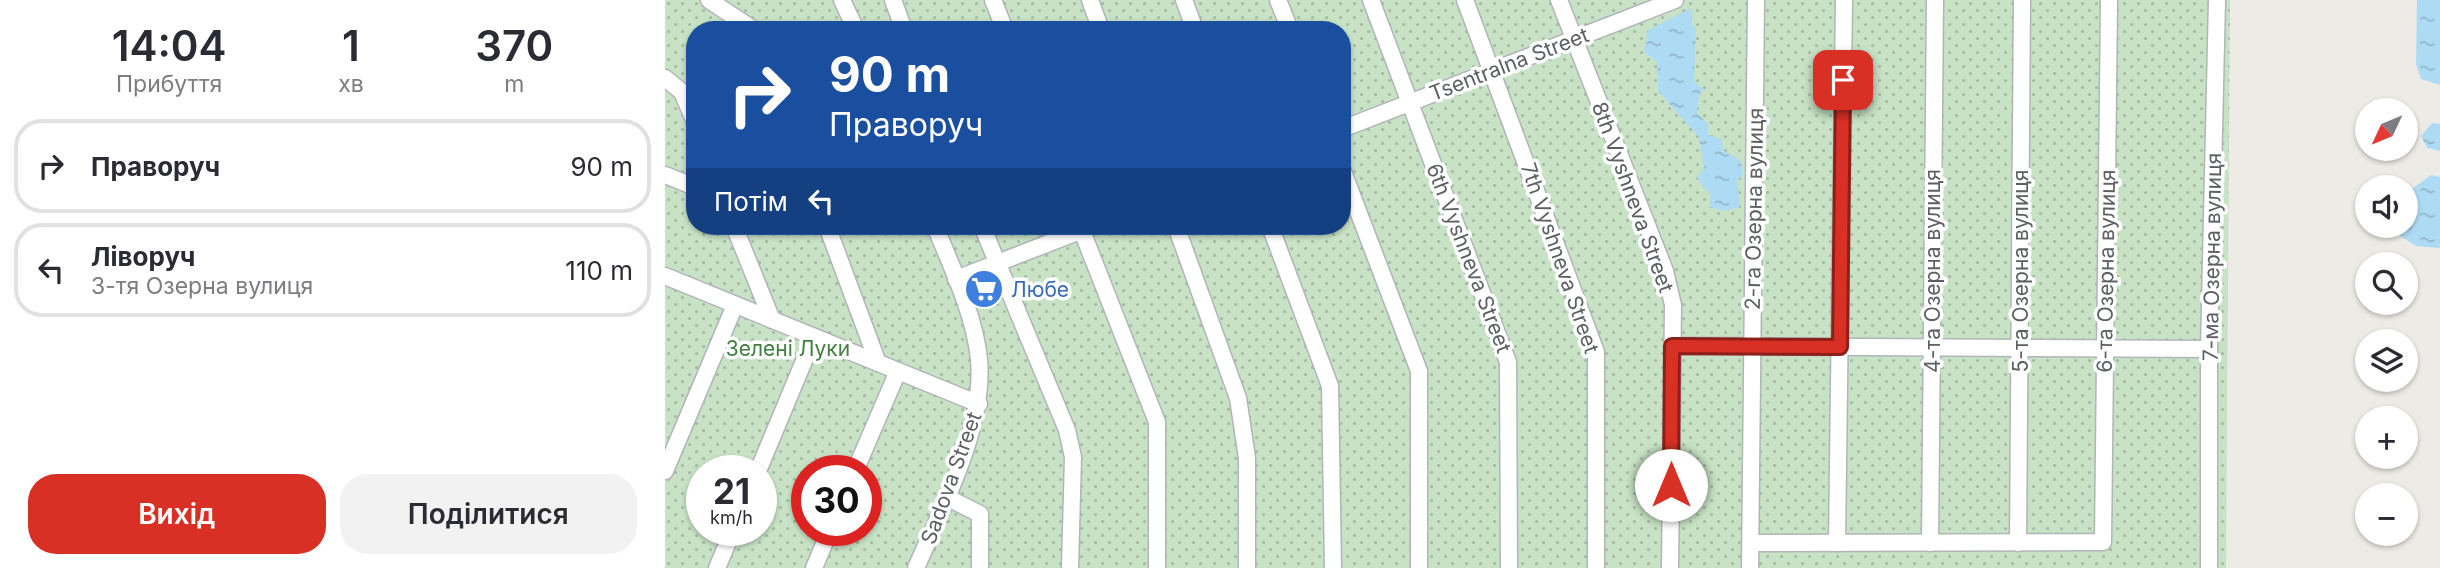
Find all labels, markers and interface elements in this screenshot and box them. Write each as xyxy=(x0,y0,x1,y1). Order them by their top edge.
text: 14:04 xyxy=(112,20,226,71)
text: 1 xyxy=(342,20,360,71)
text: 370 xyxy=(475,20,553,71)
street label: Tsentralna Street xyxy=(1426,22,1592,106)
text: 90 m xyxy=(829,45,950,104)
icon: right xyxy=(714,49,805,140)
pin xyxy=(1813,50,1873,110)
icon: arrive xyxy=(1824,61,1862,99)
text: Прибуття xyxy=(116,70,222,98)
text: хв xyxy=(338,70,364,98)
text: m xyxy=(504,70,524,98)
street label: 8th Vyshneva Street xyxy=(1587,98,1679,296)
north arrow xyxy=(2355,98,2419,161)
map controls xyxy=(2355,98,2418,546)
text: Праворуч xyxy=(829,105,983,144)
street label: 2-га Озерна вулиця xyxy=(1740,108,1768,310)
icon: right xyxy=(32,147,70,185)
text: Праворуч xyxy=(91,151,220,182)
text: 90 m xyxy=(570,151,633,182)
street label: 7-ма Озерна вулиця xyxy=(2198,153,2226,361)
street label: 7th Vyshneva Street xyxy=(1516,159,1604,357)
street label: 6th Vyshneva Street xyxy=(1421,160,1517,356)
street label: 4-та Озерна вулиця xyxy=(1920,169,1945,373)
street label: 6-та Озерна вулиця xyxy=(2092,169,2120,373)
street label: 5-та Озерна вулиця xyxy=(2008,170,2033,372)
button: sound xyxy=(2355,175,2418,238)
icon: left xyxy=(802,182,840,220)
text: Потім xyxy=(714,186,788,217)
text: Ліворуч xyxy=(91,241,195,272)
icon: left xyxy=(32,251,70,289)
button: search xyxy=(2355,252,2418,315)
text: 110 m xyxy=(565,255,633,286)
supermarket icon: Любе xyxy=(963,268,1005,310)
text: 3-тя Озерна вулиця xyxy=(91,272,313,300)
place label: Любе xyxy=(1011,277,1069,302)
button: layers xyxy=(2355,329,2418,392)
park label: Зелені Луки xyxy=(726,336,850,361)
button: + xyxy=(2355,406,2418,469)
street label: Sadova Street xyxy=(915,408,987,548)
position arrow xyxy=(1634,448,1708,522)
speed limit sign: 30 xyxy=(791,455,882,546)
text: 21 xyxy=(713,470,750,512)
button: Вихід xyxy=(28,474,326,554)
button: Поділитися xyxy=(340,474,637,554)
button: − xyxy=(2355,483,2418,546)
text: km/h xyxy=(710,507,753,528)

